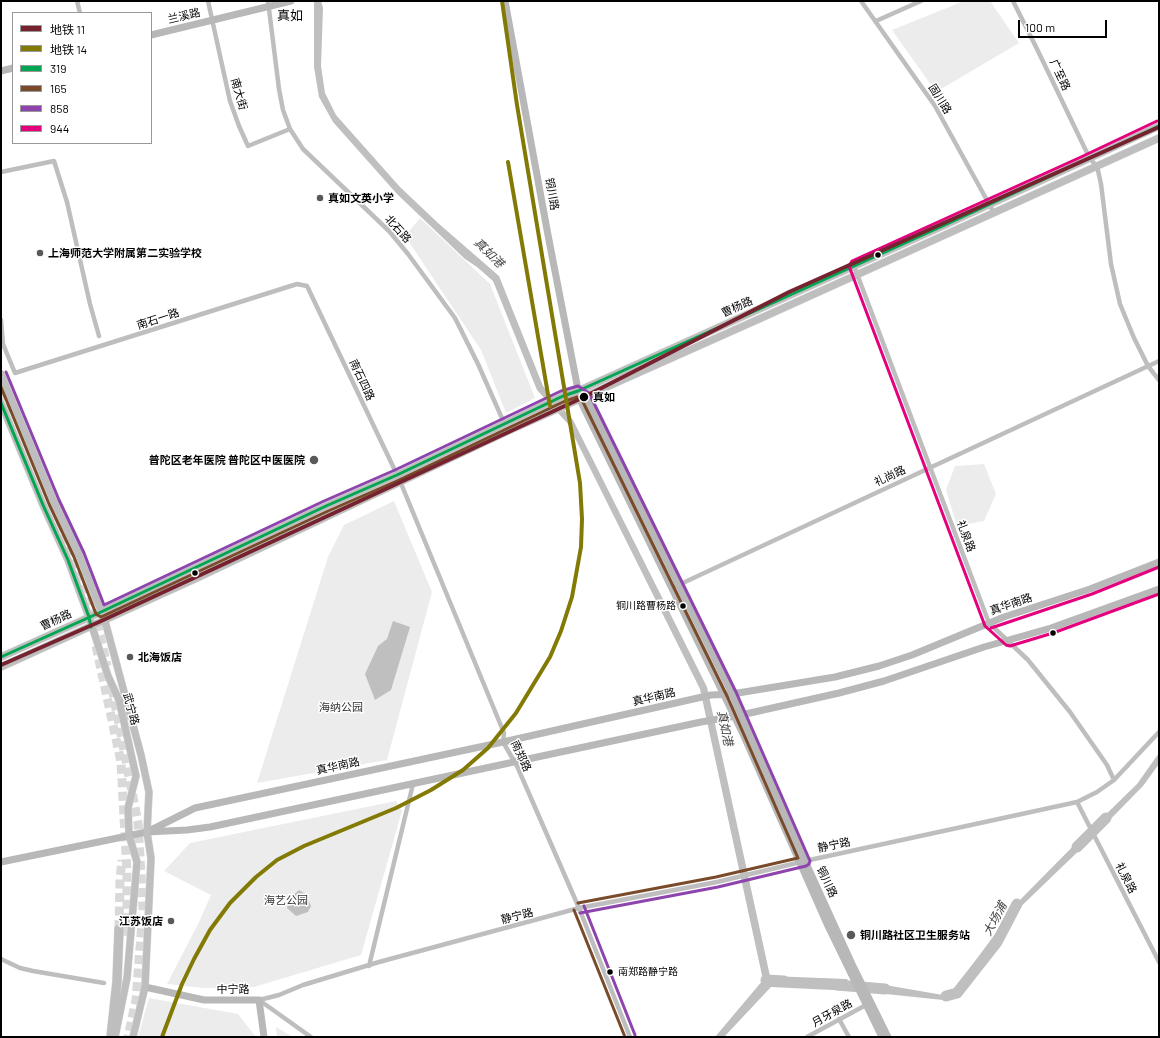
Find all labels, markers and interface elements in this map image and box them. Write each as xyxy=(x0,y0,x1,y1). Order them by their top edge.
street label: 兰溪路 xyxy=(166,6,202,26)
district label: 真如 xyxy=(277,8,303,24)
legend xyxy=(12,12,152,144)
scale bar xyxy=(1020,12,1109,38)
text: 100 m xyxy=(1025,20,1055,34)
text: 地铁 11 xyxy=(50,22,85,36)
text: 地铁 14 xyxy=(50,42,87,56)
street label: 广至路 xyxy=(1047,57,1073,93)
text: 319 xyxy=(50,61,67,75)
street label: 南大街 xyxy=(228,76,250,112)
text: 165 xyxy=(50,81,67,95)
street label: 固川路 xyxy=(926,82,954,116)
text: 858 xyxy=(50,101,69,115)
text: 944 xyxy=(50,121,69,135)
street label: 铜川路 xyxy=(543,177,561,211)
place label: 真如文英小学 xyxy=(328,191,394,205)
marker: 真如文英小学 xyxy=(315,193,325,203)
street label: 北石路 xyxy=(382,212,414,246)
water label: 真如港 xyxy=(471,235,507,271)
place label: 上海师范大学附属第二实验学校 xyxy=(48,246,202,260)
marker: 上海师范大学附属第二实验学校 xyxy=(35,248,45,258)
unlabelled marker xyxy=(873,250,883,260)
street label: 曹杨路 xyxy=(719,294,755,320)
street label: 南石一路 xyxy=(135,306,181,332)
street label: 南石四路 xyxy=(347,357,377,403)
place label: 真如 xyxy=(593,390,615,404)
marker: 真如 xyxy=(578,391,590,403)
place label: 普陀区老年医院 普陀区中医医院 xyxy=(149,453,305,467)
marker: 普陀区老年医院 普陀区中医医院 xyxy=(308,454,320,466)
street label: 礼尚路 xyxy=(872,463,908,489)
street label: 礼泉路 xyxy=(954,518,978,554)
unlabelled marker xyxy=(190,568,200,578)
street label: 真华南路 xyxy=(988,591,1034,617)
place label: 铜川路曹杨路 xyxy=(616,600,676,612)
marker: 铜川路曹杨路 xyxy=(678,601,688,611)
street label: 曹杨路 xyxy=(38,607,74,633)
unlabelled marker xyxy=(1048,628,1058,638)
place label: 北海饭店 xyxy=(138,650,182,664)
marker: 北海饭店 xyxy=(125,652,135,662)
street label: 真华南路 xyxy=(631,686,677,708)
street label: 武宁路 xyxy=(120,691,142,727)
park label: 海纳公园 xyxy=(319,700,363,714)
water label: 真如港 xyxy=(714,709,736,747)
street label: 南郑路 xyxy=(508,738,534,774)
street label: 真华南路 xyxy=(315,755,361,777)
street label: 静宁路 xyxy=(816,835,852,855)
street label: 礼泉路 xyxy=(1113,860,1139,896)
street label: 铜川路 xyxy=(814,864,840,900)
park label: 海艺公园 xyxy=(264,893,308,907)
water label: 大场浦 xyxy=(980,900,1010,938)
street label: 静宁路 xyxy=(499,906,535,926)
place label: 江苏饭店 xyxy=(119,914,163,928)
marker: 江苏饭店 xyxy=(166,916,176,926)
place label: 铜川路社区卫生服务站 xyxy=(860,928,970,942)
marker: 铜川路社区卫生服务站 xyxy=(845,929,857,941)
place label: 南郑路静宁路 xyxy=(618,966,678,978)
marker: 南郑路静宁路 xyxy=(605,967,615,977)
street label: 中宁路 xyxy=(217,982,249,996)
street label: 月牙泉路 xyxy=(810,997,854,1029)

